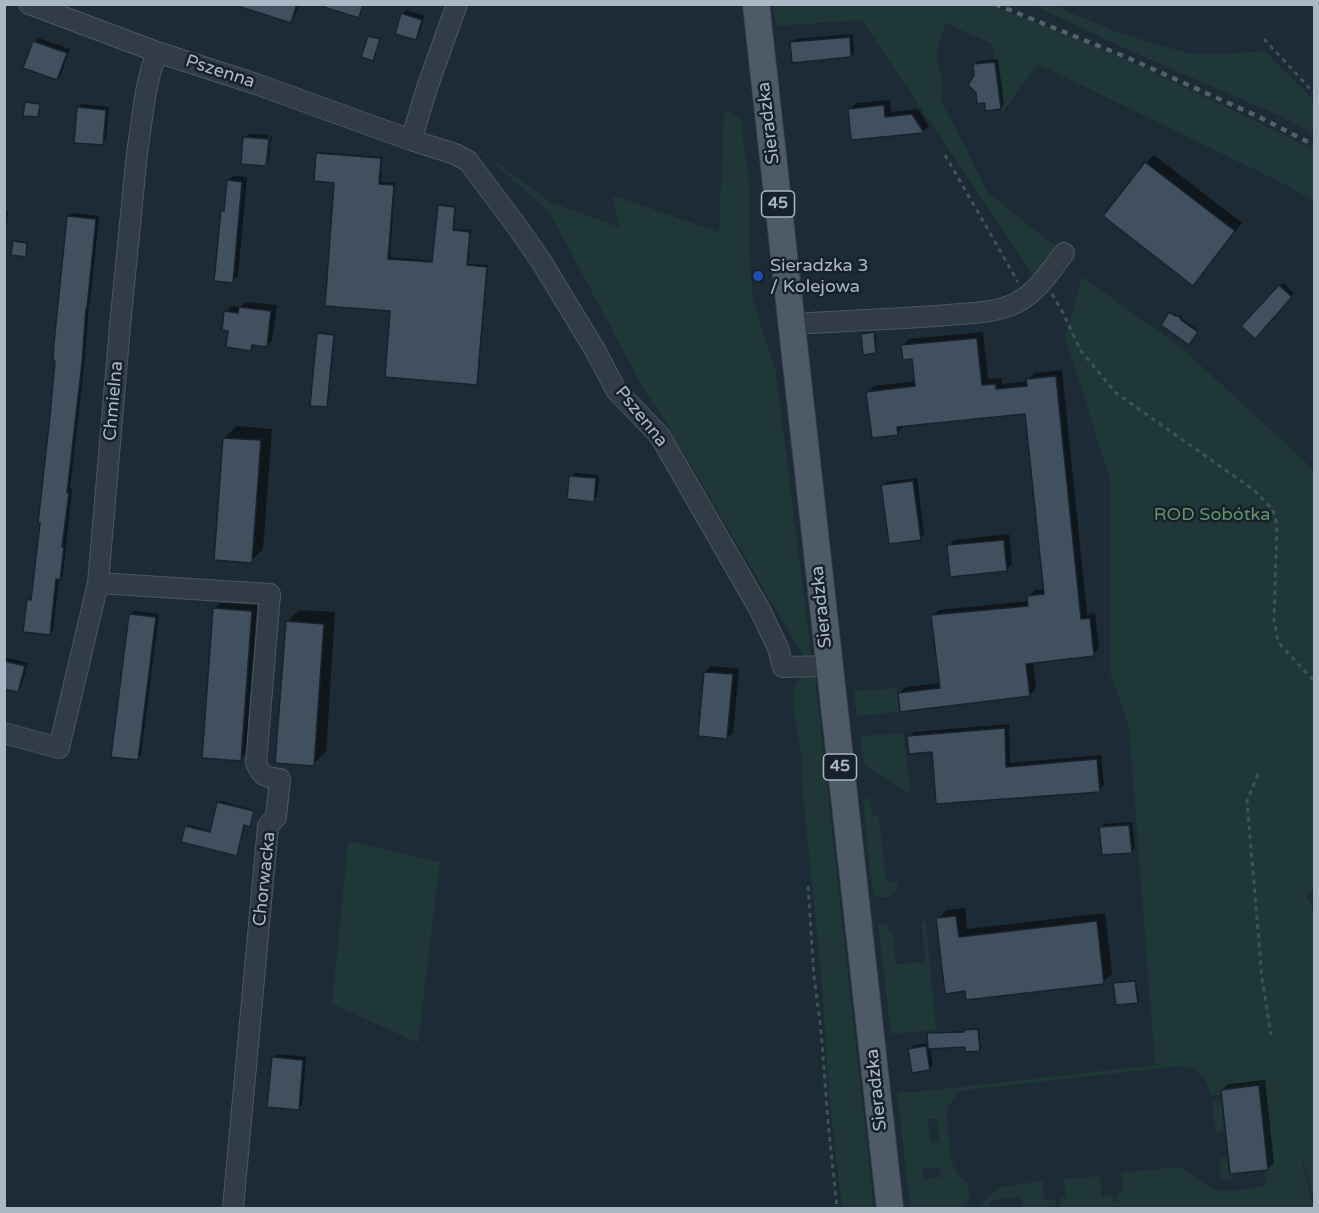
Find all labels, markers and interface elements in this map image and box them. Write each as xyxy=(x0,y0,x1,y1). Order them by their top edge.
street label: Pszenna xyxy=(183,51,257,93)
street label: Sieradzka xyxy=(753,81,785,165)
road number: 45 xyxy=(762,191,794,217)
place label: Sieradzka 3 / Kolejowa xyxy=(770,255,869,298)
marker: Sieradzka 3 / Kolejowa xyxy=(751,269,765,283)
street label: Chmielna xyxy=(100,360,128,442)
street label: Pszenna xyxy=(610,382,672,452)
park label: ROD Sobótka xyxy=(1154,504,1270,526)
street label: Sieradzka xyxy=(807,565,837,649)
road number: 45 xyxy=(824,754,856,780)
street label: Chorwacka xyxy=(249,831,281,927)
street label: Sieradzka xyxy=(862,1048,892,1132)

